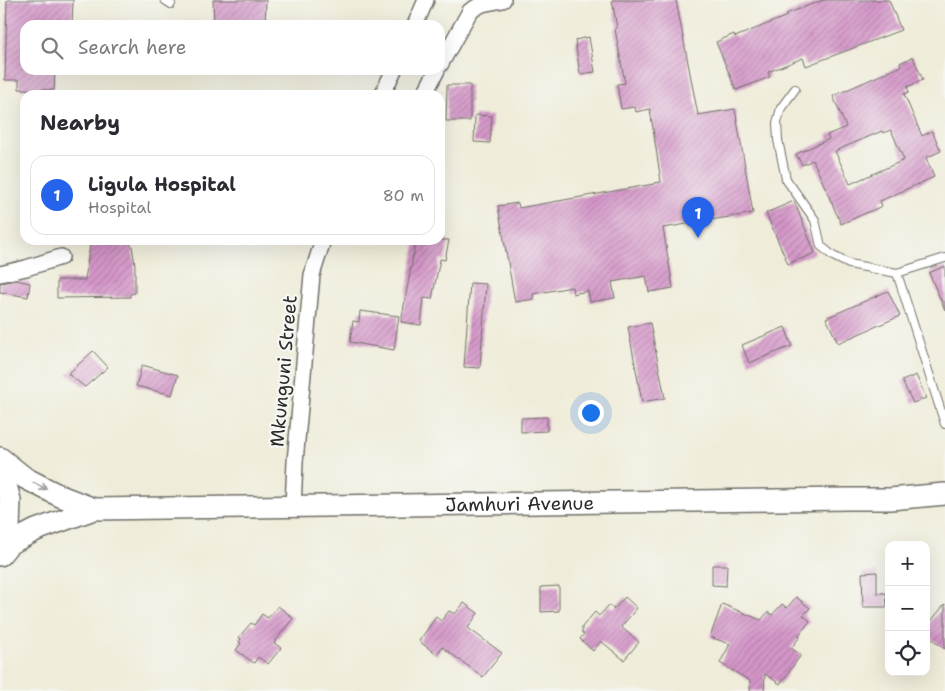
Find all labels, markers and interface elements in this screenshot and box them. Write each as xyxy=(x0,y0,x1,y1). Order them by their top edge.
search box xyxy=(20,20,445,75)
icon: search xyxy=(38,34,66,62)
text: Search here xyxy=(78,35,187,60)
text: Nearby xyxy=(40,109,120,137)
text: Ligula Hospital xyxy=(88,172,236,197)
text: 1 xyxy=(53,185,61,206)
text: 80 m xyxy=(383,185,424,206)
text: Hospital xyxy=(88,197,151,218)
pin: 1 xyxy=(682,197,714,238)
street label: Mkunguni Street xyxy=(264,294,303,448)
your location xyxy=(578,400,604,426)
one-way arrow xyxy=(32,482,47,491)
street label: Jamhuri Avenue xyxy=(445,490,594,517)
map controls xyxy=(885,541,930,676)
button: + xyxy=(885,541,930,586)
button: − xyxy=(885,586,930,631)
button: locate xyxy=(885,631,930,676)

